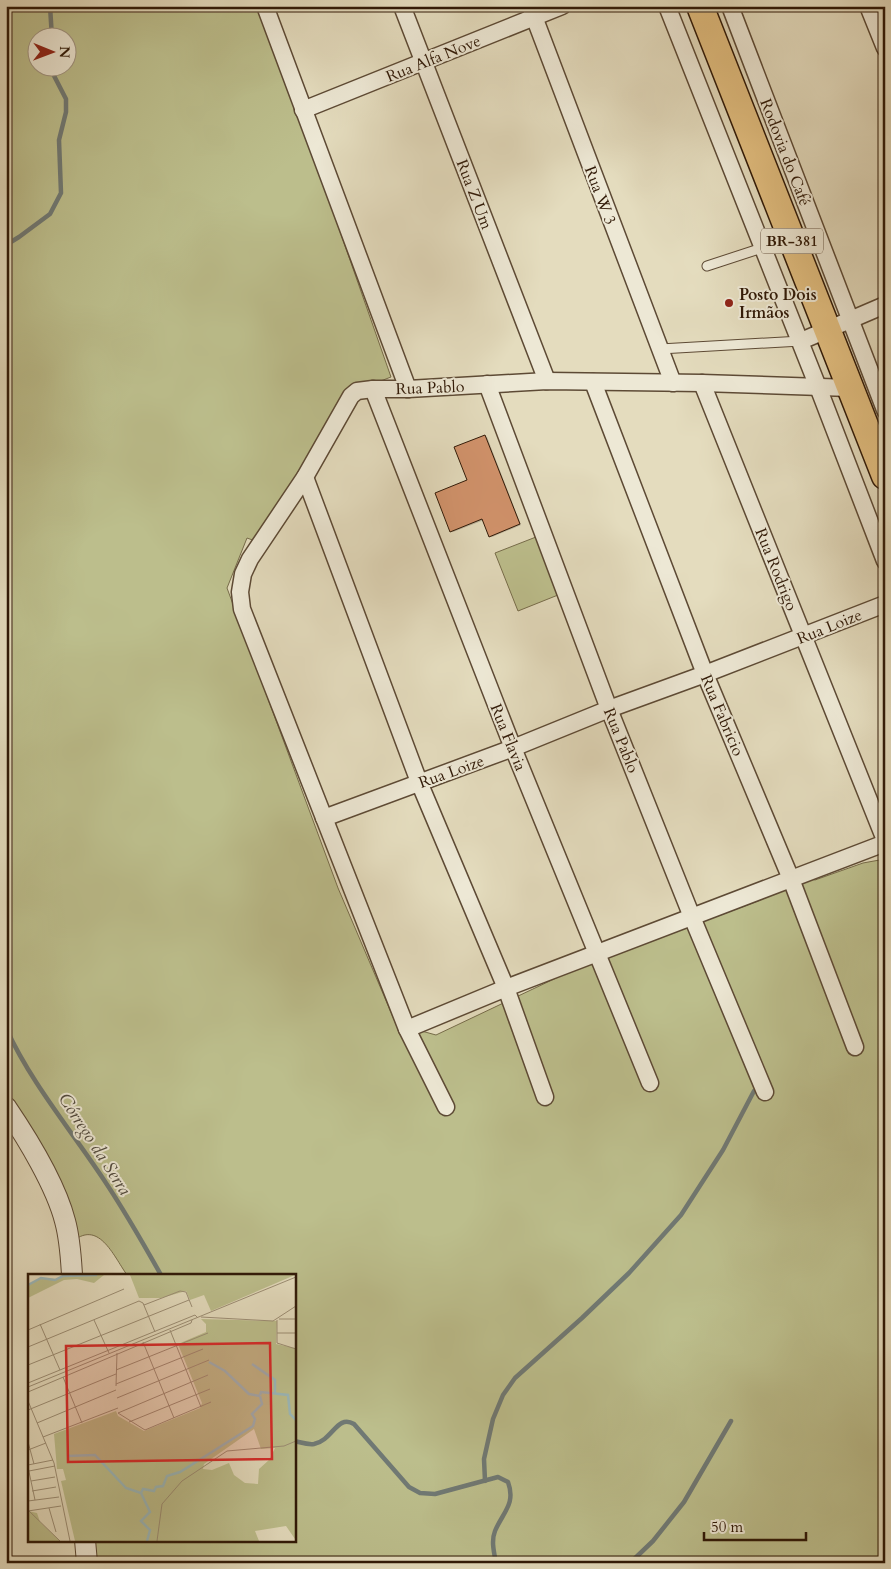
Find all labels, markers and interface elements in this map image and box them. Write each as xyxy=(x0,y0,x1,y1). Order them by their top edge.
north arrow xyxy=(28,28,78,78)
street label: Rua Alfa Nove xyxy=(383,30,484,88)
text: N xyxy=(55,46,74,58)
street label: Rodovia do Café xyxy=(754,95,816,209)
street label: Rua Z Um xyxy=(451,156,498,233)
street label: Rua W 3 xyxy=(579,163,621,228)
road number: BR-381 xyxy=(761,228,823,254)
place label: Posto Dois Irmãos xyxy=(739,284,817,324)
marker: Posto Dois Irmãos xyxy=(723,297,735,309)
street label: Rua Pablo xyxy=(395,376,465,400)
street label: Rua Rodrigo xyxy=(750,525,803,614)
street label: Rua Loize xyxy=(794,604,865,650)
street label: Rua Fabricio xyxy=(695,671,749,760)
street label: Rua Flavia xyxy=(485,700,532,774)
street label: Rua Pablo xyxy=(598,704,644,777)
street label: Rua Loize xyxy=(415,750,487,794)
water label: Córrego da Serra xyxy=(52,1088,137,1200)
inset map xyxy=(28,1274,295,1542)
scale bar xyxy=(704,1509,806,1541)
text: 50 m xyxy=(711,1517,743,1537)

